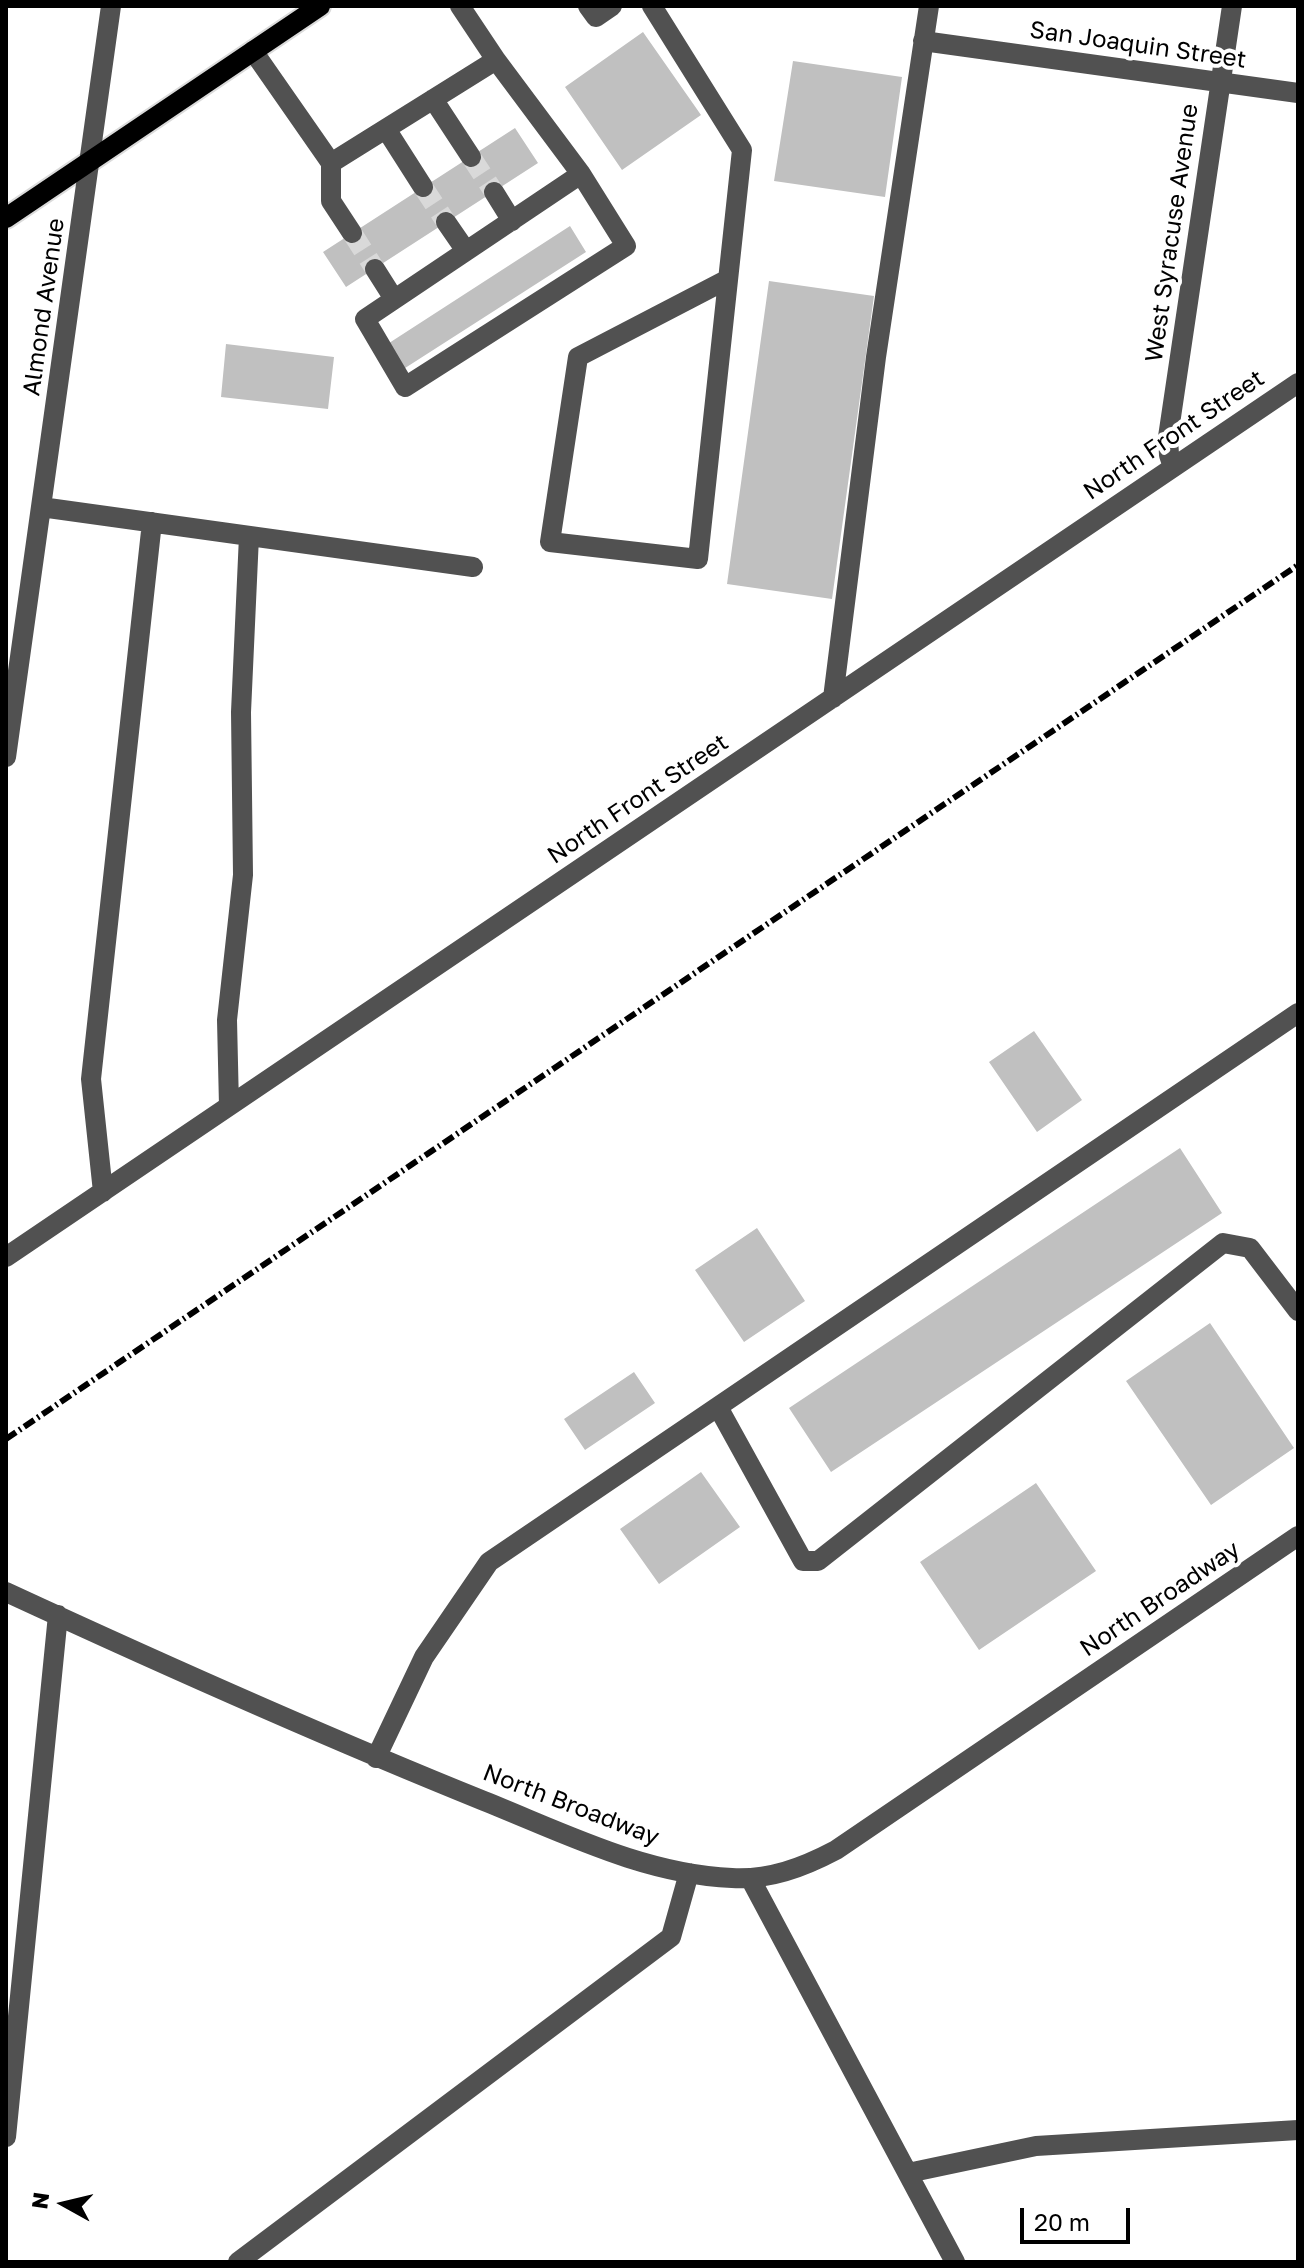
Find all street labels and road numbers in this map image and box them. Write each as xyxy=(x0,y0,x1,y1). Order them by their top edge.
street label: San Joaquin Street xyxy=(1028,16,1248,74)
street label: West Syracuse Avenue xyxy=(1140,102,1204,364)
street label: Almond Avenue xyxy=(17,216,71,398)
street label: North Front Street xyxy=(1078,364,1270,506)
street label: North Front Street xyxy=(542,728,734,870)
street label: North Broadway xyxy=(1075,1535,1245,1663)
street label: North Broadway xyxy=(479,1758,663,1852)

